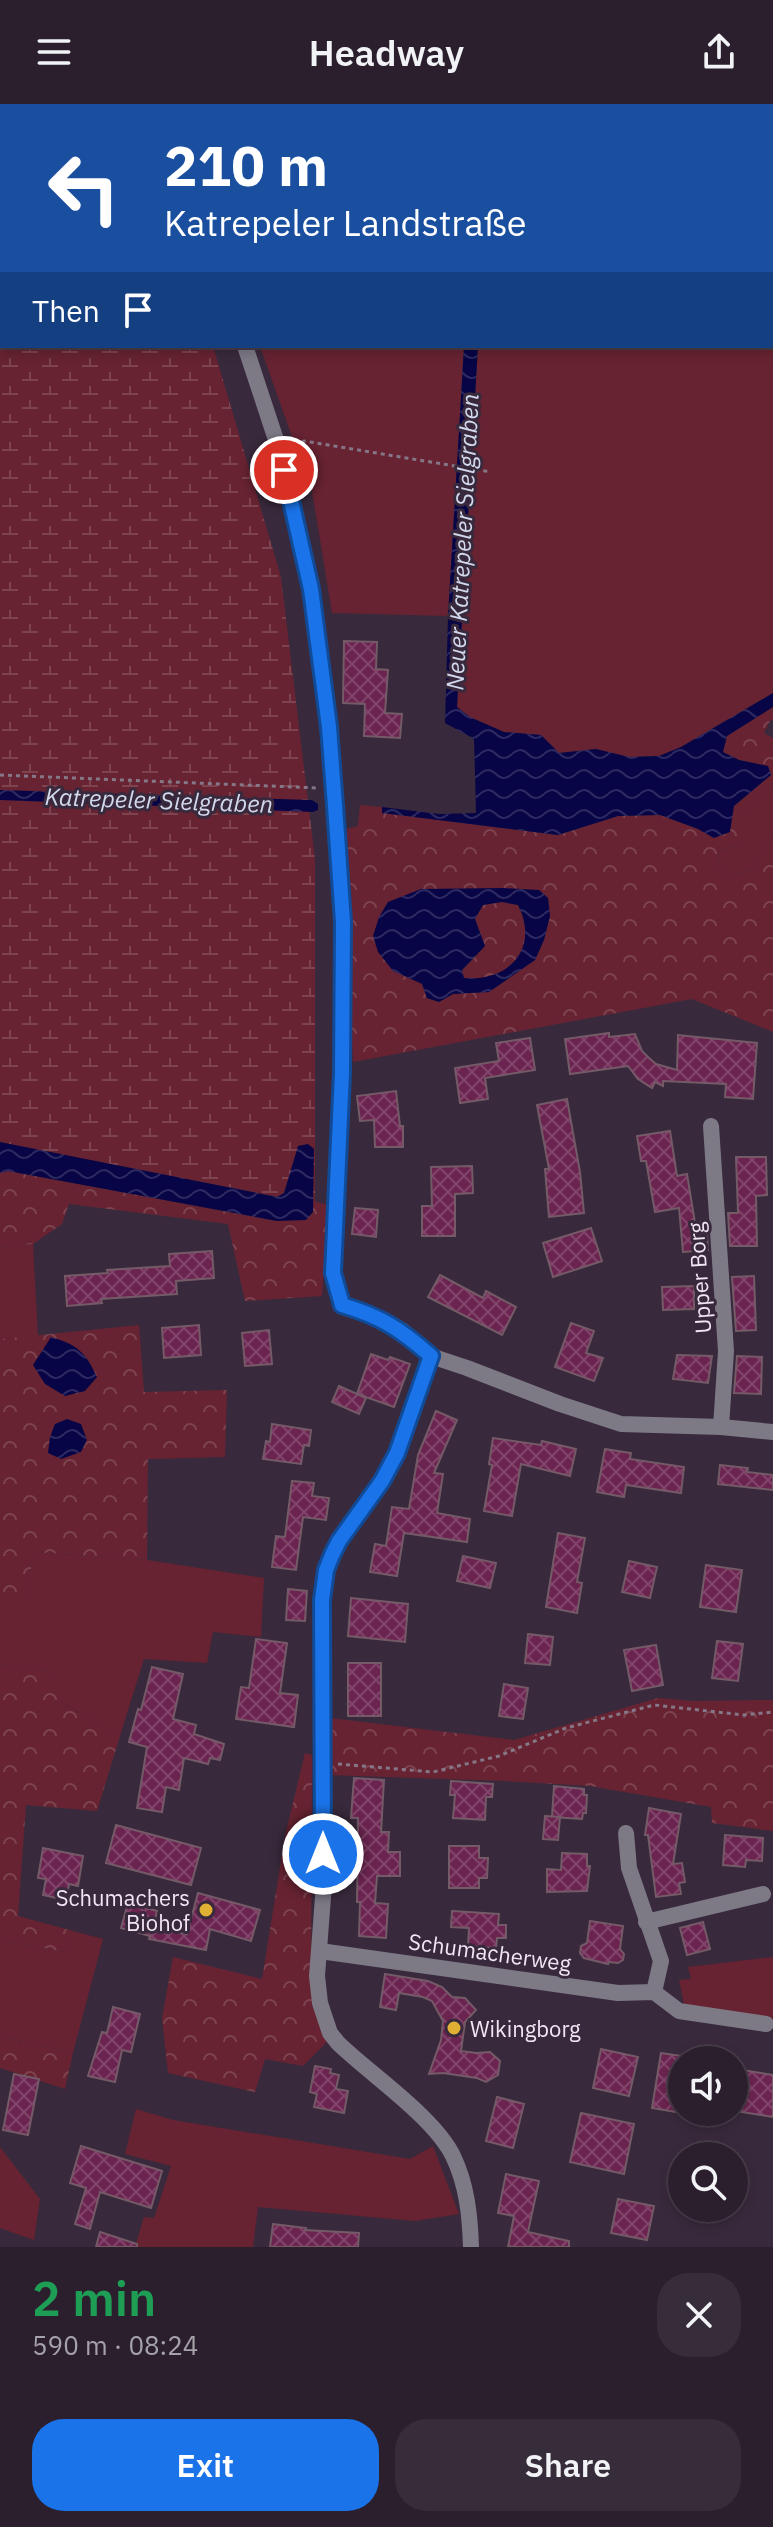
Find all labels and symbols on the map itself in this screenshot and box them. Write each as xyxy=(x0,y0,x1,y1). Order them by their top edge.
water label: Neuer Katrepeler Sielgraben xyxy=(438,393,486,691)
pin xyxy=(250,436,318,504)
water label: Katrepeler Sielgraben xyxy=(44,780,274,820)
street label: Upper Borg xyxy=(681,1221,717,1335)
position arrow xyxy=(281,1812,365,1896)
place label: Schumachers Biohof xyxy=(56,1883,190,1937)
marker: Schumachers Biohof xyxy=(197,1901,215,1919)
street label: Schumacherweg xyxy=(407,1926,574,1978)
place label: Wikingborg xyxy=(470,2014,581,2043)
marker: Wikingborg xyxy=(445,2019,463,2037)

